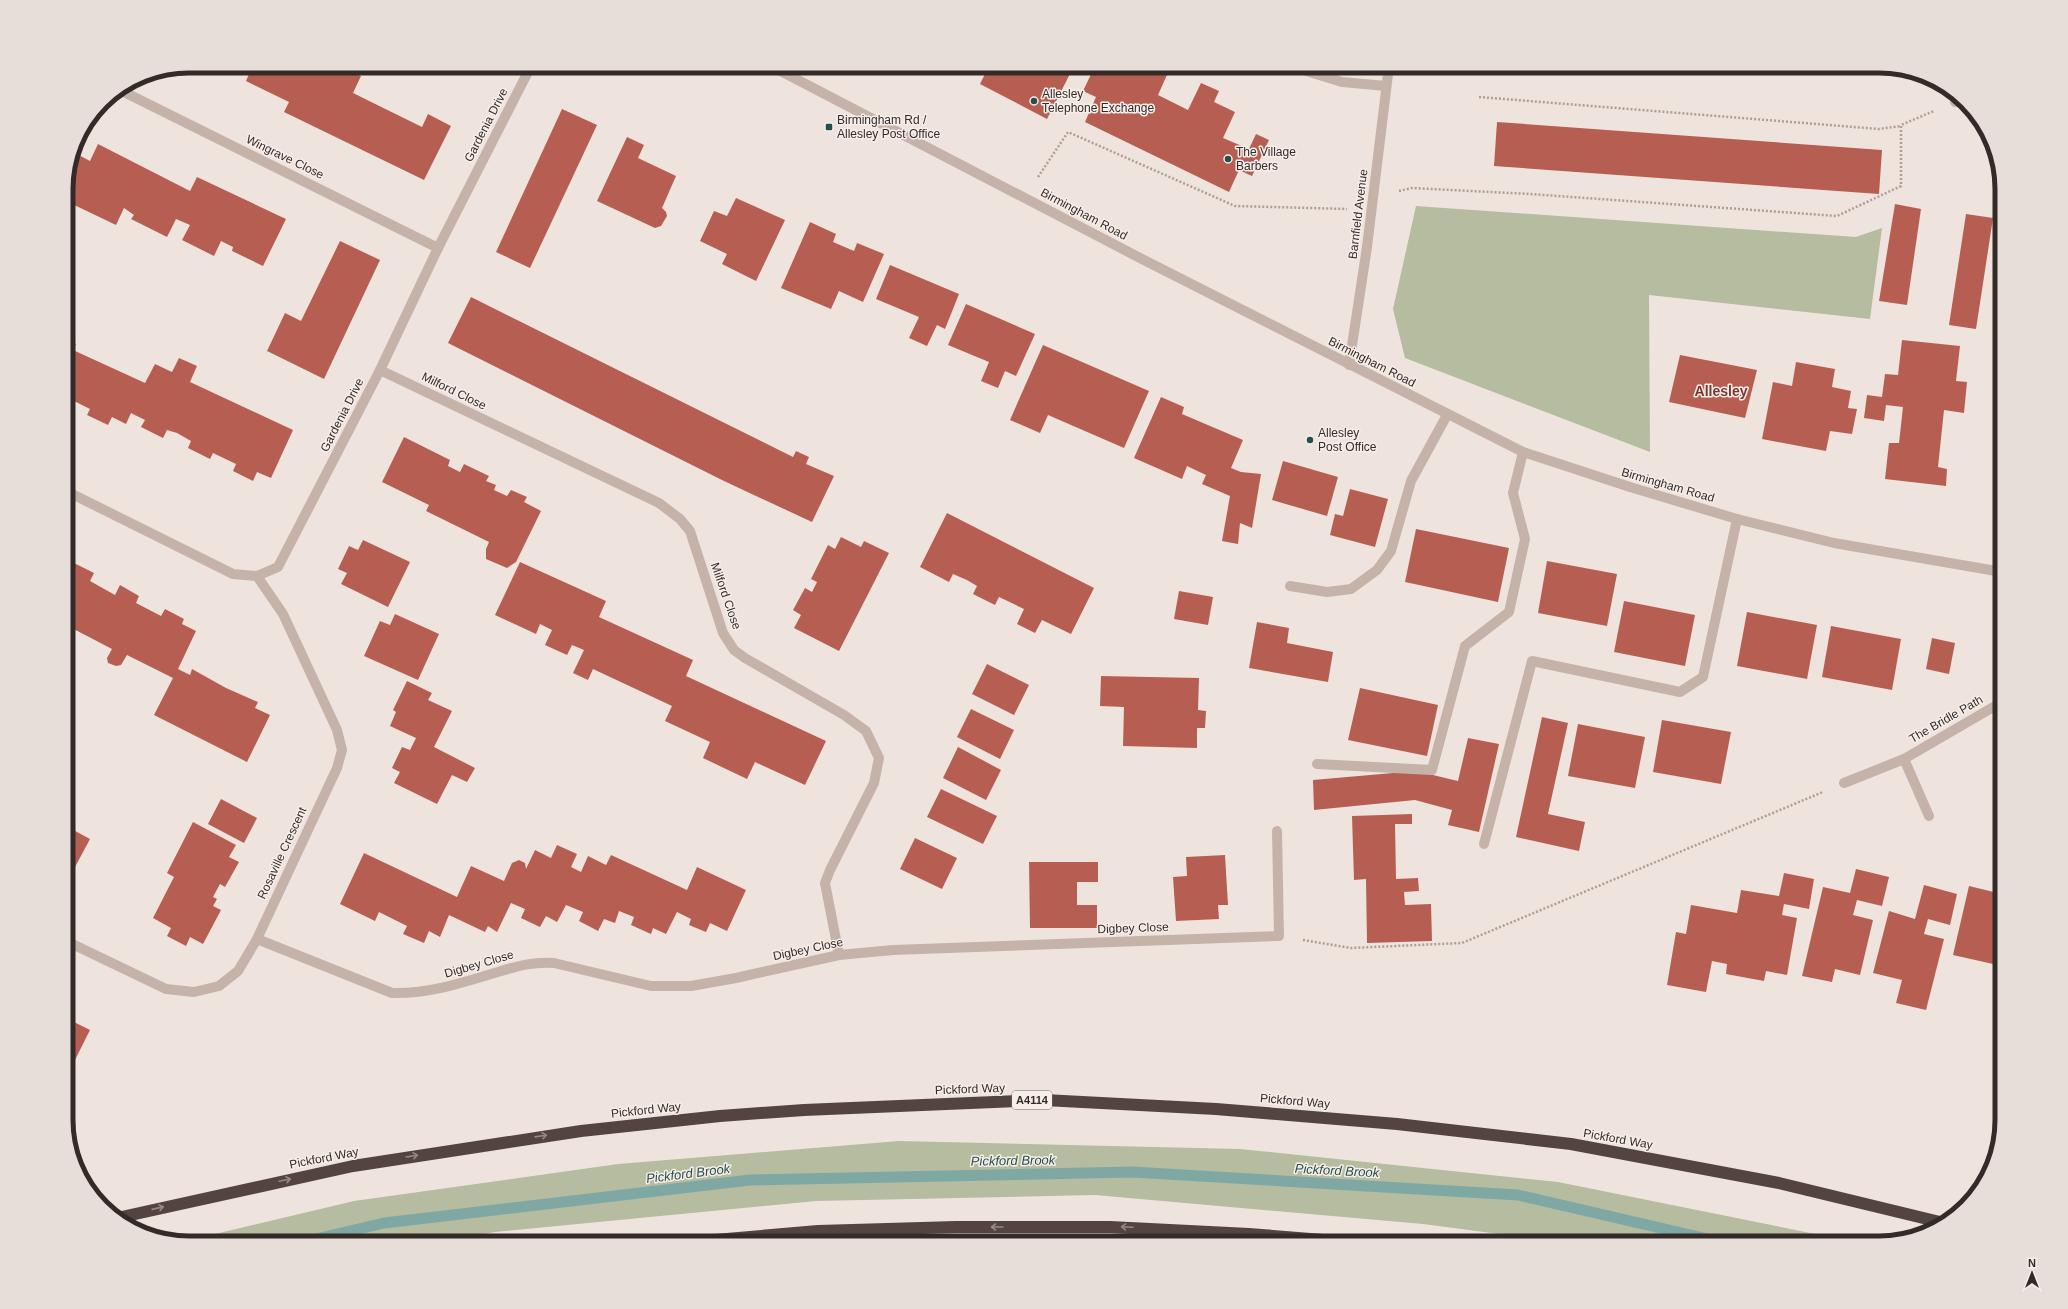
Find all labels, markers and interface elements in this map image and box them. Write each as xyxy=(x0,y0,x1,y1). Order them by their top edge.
street label: Gardenia Drive xyxy=(461,86,511,164)
place label: Allesley Telephone Exchange xyxy=(1042,87,1154,115)
marker: Allesley Telephone Exchange xyxy=(1029,96,1039,106)
place label: Birmingham Rd / Allesley Post Office xyxy=(837,113,940,141)
marker: Birmingham Rd / Allesley Post Office xyxy=(824,122,834,132)
street label: Wingrave Close xyxy=(244,132,326,182)
place label: The Village Barbers xyxy=(1236,145,1296,173)
marker: The Village Barbers xyxy=(1223,154,1233,164)
street label: Barnfield Avenue xyxy=(1346,168,1371,260)
street label: Birmingham Road xyxy=(1038,185,1130,243)
street label: Birmingham Road xyxy=(1326,334,1418,390)
street label: Milford Close xyxy=(419,369,489,413)
street label: Gardenia Drive xyxy=(317,376,367,454)
district label: Allesley xyxy=(1695,383,1748,399)
place label: Allesley Post Office xyxy=(1318,426,1377,454)
marker: Allesley Post Office xyxy=(1305,435,1315,445)
street label: Birmingham Road xyxy=(1620,465,1716,505)
street label: Milford Close xyxy=(708,561,744,632)
street label: The Bridle Path xyxy=(1907,692,1985,746)
street label: Rosaville Crescent xyxy=(255,804,310,901)
street label: Digbey Close xyxy=(1097,920,1169,936)
street label: Digbey Close xyxy=(772,935,845,963)
street label: Digbey Close xyxy=(443,947,516,981)
street label: Pickford Way xyxy=(935,1081,1005,1097)
road number: A4114 xyxy=(1012,1091,1052,1109)
street label: Pickford Way xyxy=(1259,1091,1331,1111)
street label: Pickford Way xyxy=(610,1099,682,1121)
street label: Pickford Way xyxy=(1582,1126,1654,1152)
one-way arrow xyxy=(534,1132,547,1140)
street label: Pickford Way xyxy=(288,1144,360,1172)
one-way arrow xyxy=(405,1152,418,1160)
water label: Pickford Brook xyxy=(971,1152,1057,1169)
water label: Pickford Brook xyxy=(645,1161,732,1186)
water label: Pickford Brook xyxy=(1294,1161,1381,1180)
one-way arrow xyxy=(278,1176,291,1184)
one-way arrow xyxy=(151,1204,164,1212)
one-way arrow xyxy=(991,1223,1004,1231)
one-way arrow xyxy=(1121,1224,1134,1231)
north arrow xyxy=(2012,1253,2052,1293)
text: N xyxy=(2028,1257,2036,1269)

